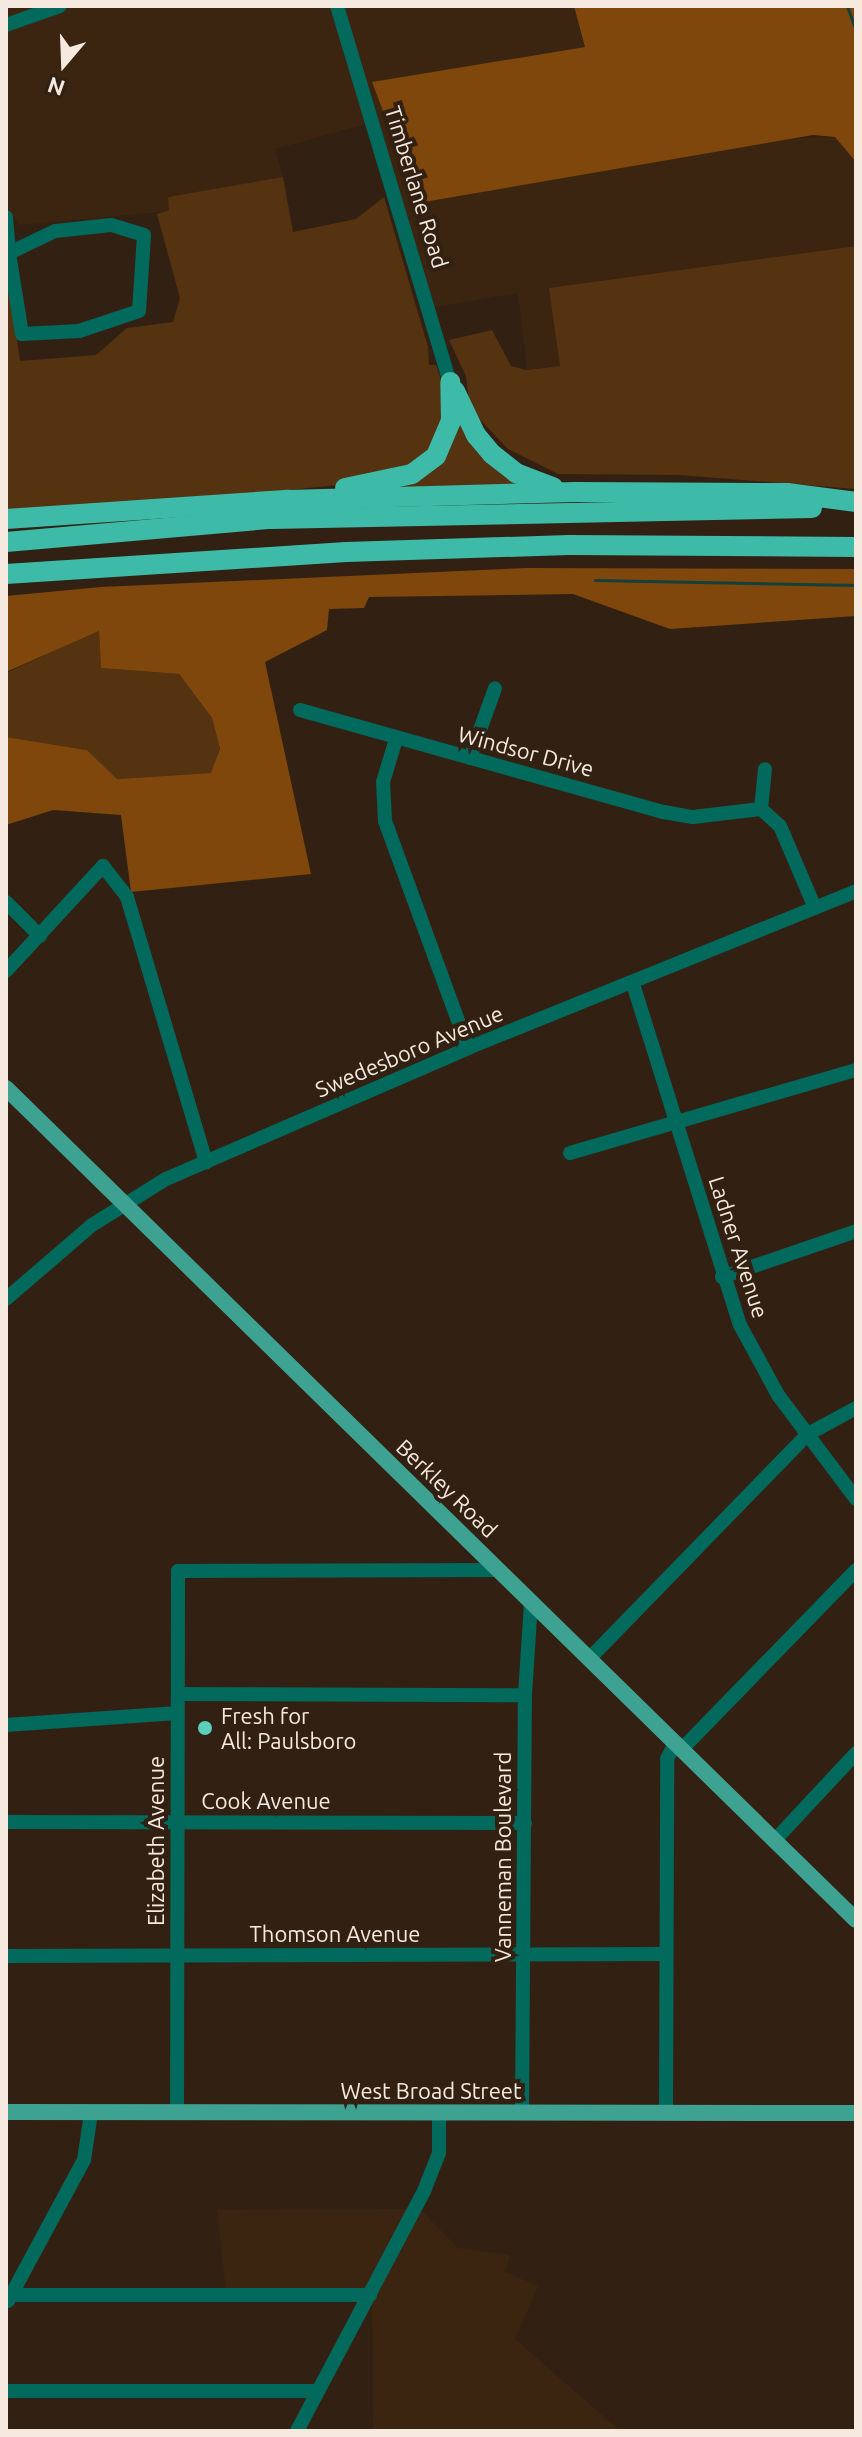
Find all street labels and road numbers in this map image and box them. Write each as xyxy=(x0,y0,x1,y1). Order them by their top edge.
street label: Timberlane Road xyxy=(380,103,454,271)
street label: Windsor Drive xyxy=(455,720,597,782)
street label: Swedesboro Avenue xyxy=(311,1000,507,1102)
street label: Ladner Avenue xyxy=(704,1173,774,1321)
street label: Berkley Road xyxy=(391,1433,503,1543)
street label: Vanneman Boulevard xyxy=(490,1752,516,1962)
street label: Elizabeth Avenue xyxy=(143,1756,169,1926)
street label: Cook Avenue xyxy=(201,1788,331,1814)
street label: Thomson Avenue xyxy=(250,1921,420,1947)
street label: West Broad Street xyxy=(340,2078,522,2104)

